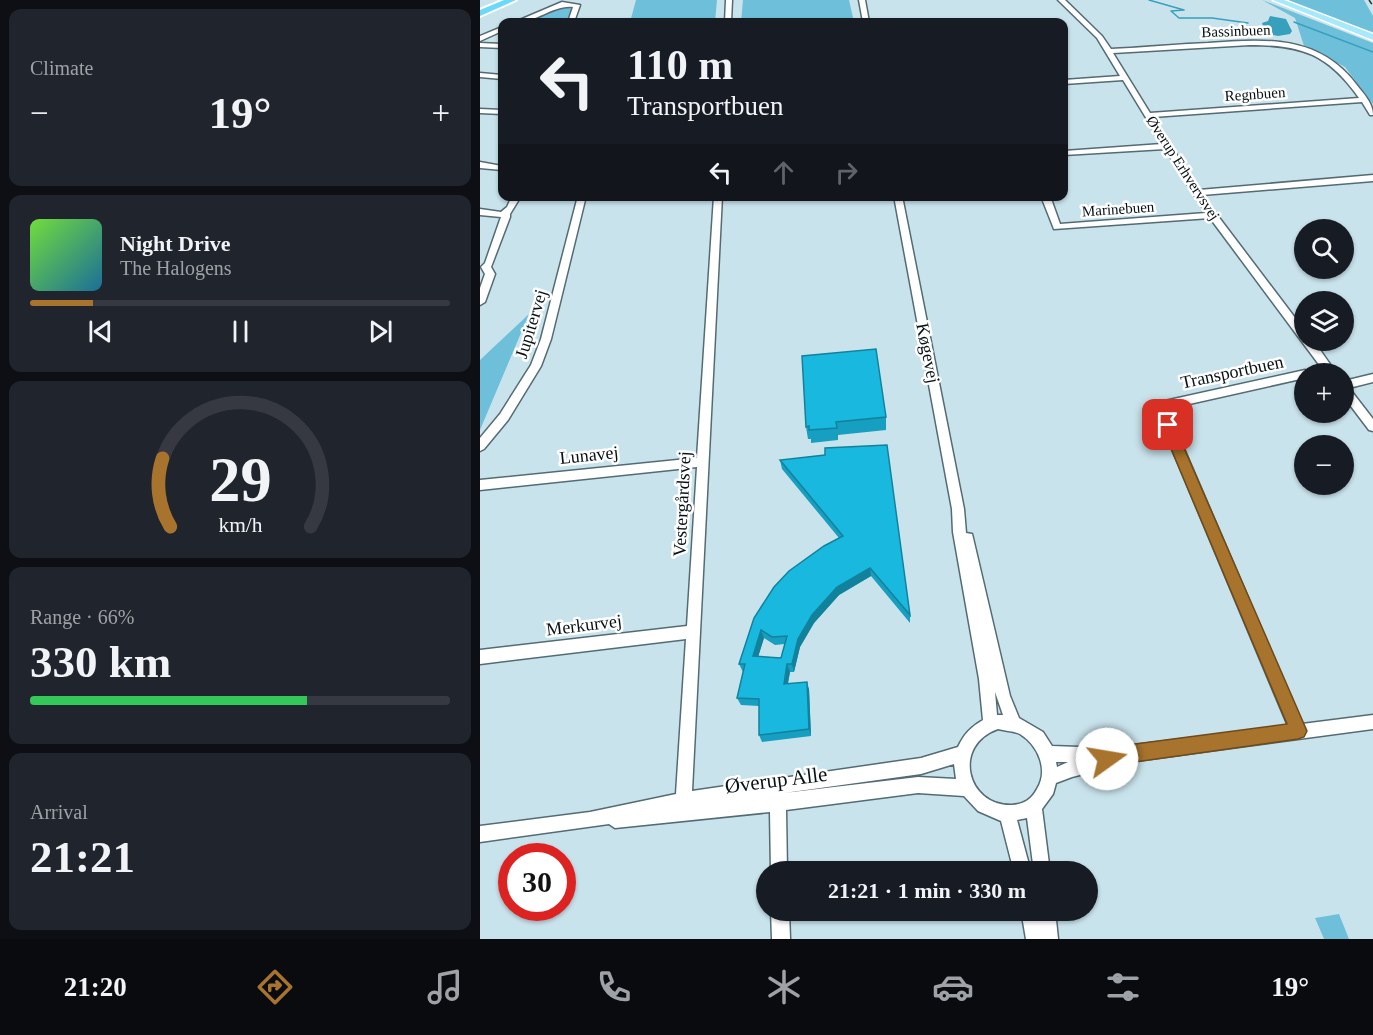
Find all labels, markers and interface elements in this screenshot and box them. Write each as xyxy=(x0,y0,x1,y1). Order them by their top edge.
street label: Bassinbuen xyxy=(1201,22,1271,40)
icon: left xyxy=(528,42,606,120)
text: 110 m xyxy=(627,42,733,88)
text: Climate xyxy=(30,57,93,79)
street label: Regnbuen xyxy=(1224,84,1286,104)
text: 19° xyxy=(209,88,272,138)
text: Transportbuen xyxy=(627,91,784,121)
text: − xyxy=(30,95,49,131)
text: + xyxy=(431,95,450,131)
street label: Øverup Erhvervsvej xyxy=(1143,113,1223,223)
icon: left xyxy=(704,156,737,189)
icon: ahead xyxy=(767,156,800,189)
icon: right xyxy=(830,156,863,189)
street label: Marinebuen xyxy=(1081,198,1155,220)
map controls xyxy=(1294,219,1354,495)
button: search xyxy=(1294,219,1354,279)
text: Night Drive xyxy=(120,231,231,256)
text: The Halogens xyxy=(120,257,232,279)
street label: Jupitervej xyxy=(511,287,551,361)
button: layers xyxy=(1294,291,1354,351)
icon: previous xyxy=(84,315,117,348)
icon: pause xyxy=(224,315,257,348)
icon: next xyxy=(364,315,397,348)
street label: Køgevej xyxy=(912,321,944,385)
street label: Transportbuen xyxy=(1179,351,1285,393)
button: + xyxy=(1294,363,1354,423)
pin xyxy=(1142,399,1193,450)
icon: arrive xyxy=(1151,408,1184,441)
button: − xyxy=(1294,435,1354,495)
street label: Lunavej xyxy=(559,442,619,468)
text: 29 xyxy=(209,445,271,514)
street label: Vestergårdsvej xyxy=(669,451,695,557)
text: km/h xyxy=(218,513,262,537)
text: Range · 66% xyxy=(30,606,134,628)
street label: Merkurvej xyxy=(545,610,623,640)
text: 330 km xyxy=(30,637,171,687)
position arrow xyxy=(1075,727,1139,791)
street label: Øverup Alle xyxy=(723,762,829,798)
text: Arrival xyxy=(30,801,88,823)
text: 21:21 xyxy=(30,832,135,882)
speed limit sign: 30 xyxy=(498,843,576,921)
text: 21:21 · 1 min · 330 m xyxy=(828,878,1026,903)
icon: directions xyxy=(254,966,296,1008)
icon: music xyxy=(424,966,466,1008)
icon: phone xyxy=(593,966,635,1008)
icon: climate xyxy=(763,966,805,1008)
icon: car xyxy=(932,966,974,1008)
icon: filters xyxy=(1102,966,1144,1008)
text: 21:20 xyxy=(64,972,127,1002)
text: 19° xyxy=(1271,972,1309,1002)

